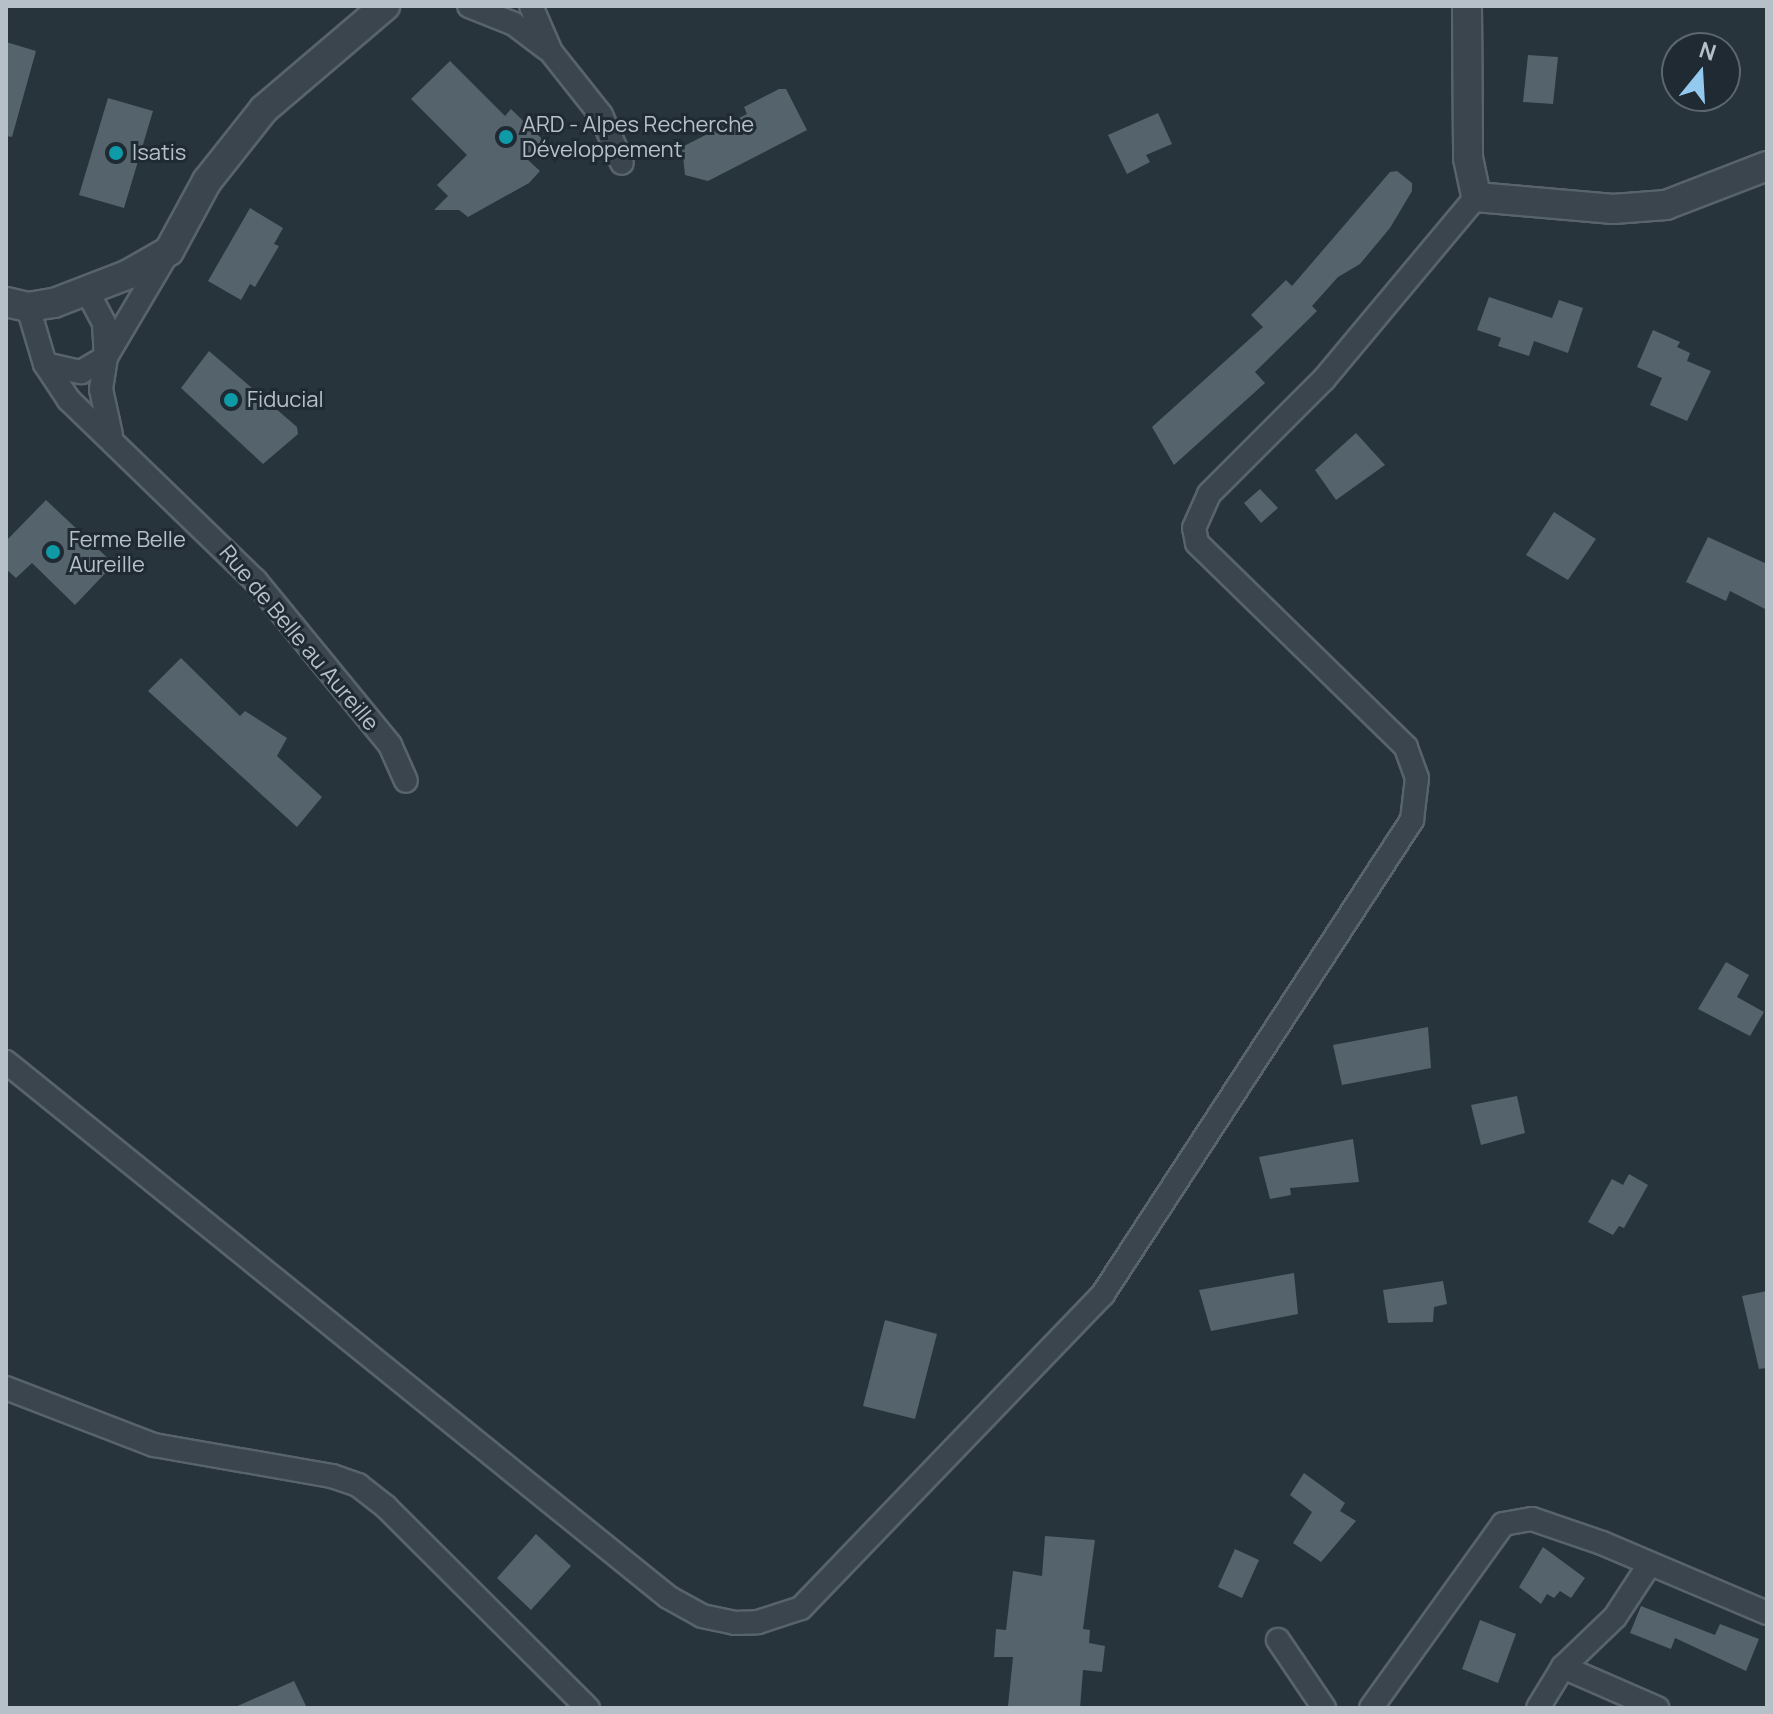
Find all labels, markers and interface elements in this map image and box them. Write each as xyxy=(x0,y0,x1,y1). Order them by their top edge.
north arrow xyxy=(1661,32,1741,112)
text: N xyxy=(1696,34,1720,68)
place label: ARD - Alpes Recherche Développement xyxy=(522,111,754,162)
marker: ARD - Alpes Recherche Développement xyxy=(497,128,515,146)
place label: Isatis xyxy=(132,140,186,166)
marker: Isatis xyxy=(107,144,125,162)
place label: Fiducial xyxy=(247,387,324,413)
marker: Fiducial xyxy=(222,391,240,409)
place label: Ferme Belle Aureille xyxy=(69,526,186,578)
street label: Rue de Belle au Aureille xyxy=(214,540,384,736)
marker: Ferme Belle Aureille xyxy=(44,543,62,561)

